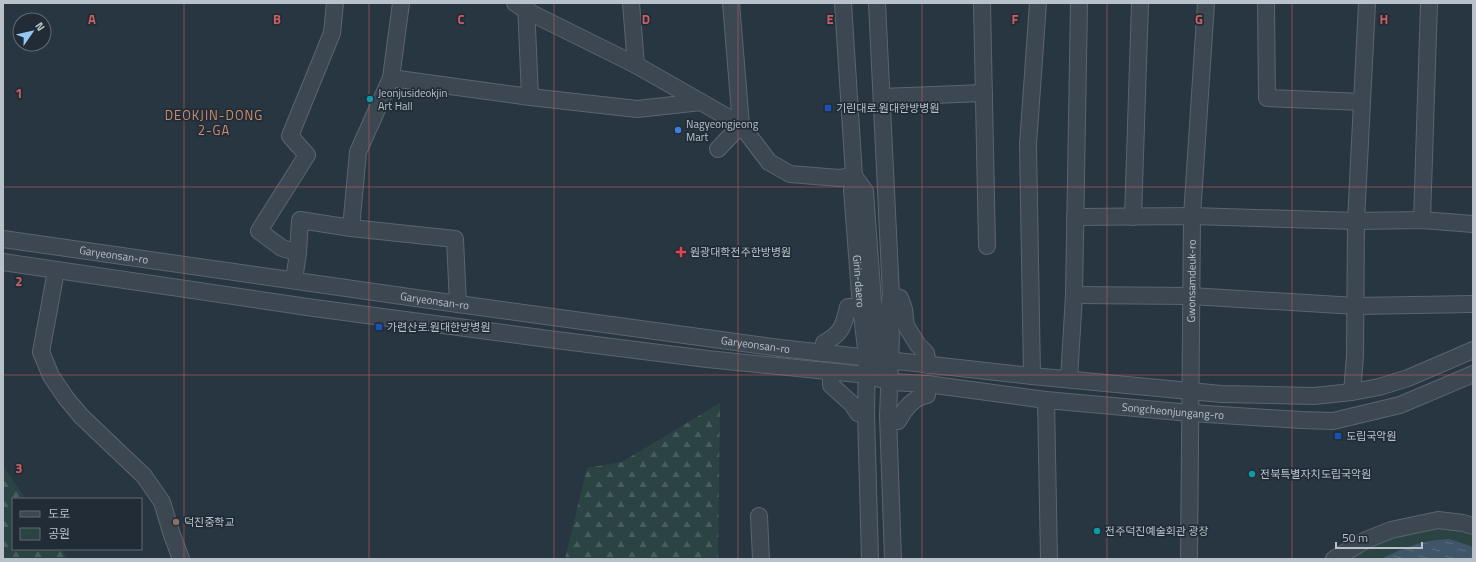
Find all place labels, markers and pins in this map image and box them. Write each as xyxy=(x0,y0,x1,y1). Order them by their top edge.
place label: Jeonjusideokjin Art Hall xyxy=(378,85,447,114)
marker: Jeonjusideokjin Art Hall xyxy=(365,94,375,104)
place label: 기린대로.원대한방병원 xyxy=(836,100,940,116)
marker: 기린대로.원대한방병원 xyxy=(823,103,833,113)
place label: Nagyeongjeong Mart xyxy=(686,116,759,145)
marker: Nagyeongjeong Mart xyxy=(673,125,683,135)
place label: 원광대학전주한방병원 xyxy=(690,244,791,260)
marker: 원광대학전주한방병원 xyxy=(675,246,687,258)
place label: 가련산로.원대한방병원 xyxy=(387,319,491,335)
marker: 가련산로.원대한방병원 xyxy=(374,322,384,332)
place label: 도립국악원 xyxy=(1346,428,1397,444)
marker: 도립국악원 xyxy=(1333,431,1343,441)
place label: 전북특별자치도립국악원 xyxy=(1260,466,1371,482)
marker: 전북특별자치도립국악원 xyxy=(1247,469,1257,479)
place label: 덕진중학교 xyxy=(184,514,235,530)
marker: 덕진중학교 xyxy=(171,517,181,527)
place label: 전주덕진예술회관 광장 xyxy=(1105,523,1209,539)
marker: 전주덕진예술회관 광장 xyxy=(1092,526,1102,536)

